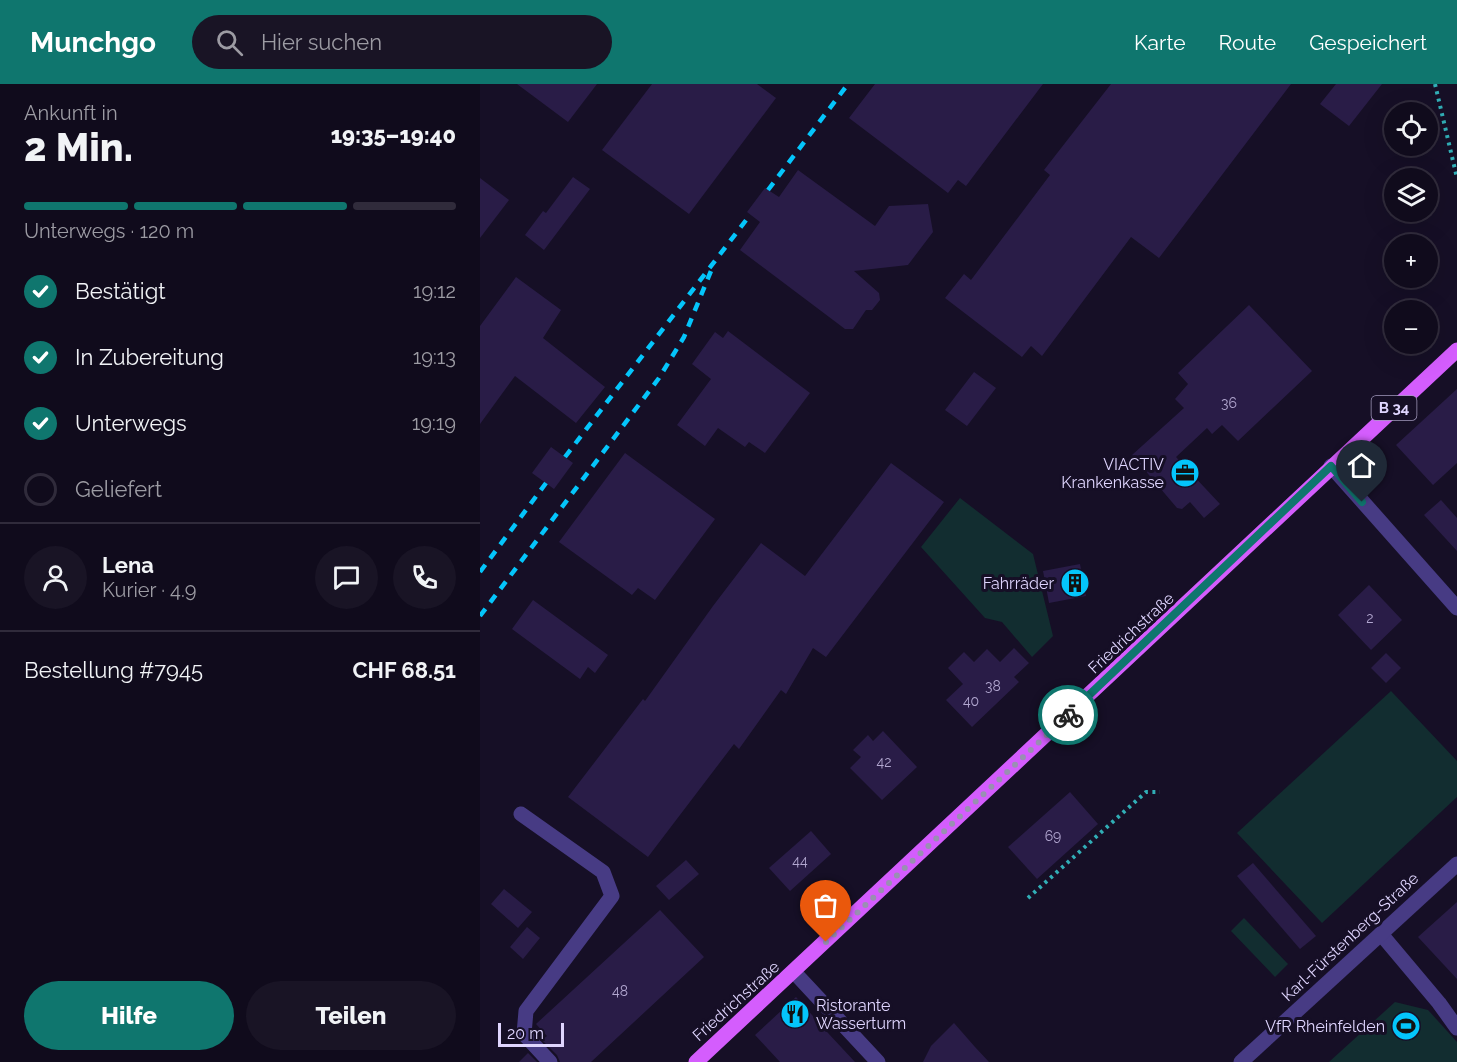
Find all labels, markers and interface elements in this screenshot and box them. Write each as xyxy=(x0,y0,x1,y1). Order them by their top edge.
search box xyxy=(192,15,612,69)
text: Munchgo xyxy=(30,26,156,59)
icon: search xyxy=(213,26,246,59)
text: Hier suchen xyxy=(261,29,382,55)
text: Karte xyxy=(1134,30,1186,55)
text: Route xyxy=(1219,30,1276,55)
text: Gespeichert xyxy=(1309,30,1427,55)
text: Ankunft in xyxy=(24,101,118,125)
map controls xyxy=(1384,102,1438,354)
button: locate xyxy=(1384,102,1438,156)
text: 19:35–19:40 xyxy=(331,122,456,148)
text: 2 Min. xyxy=(24,124,133,170)
button: layers xyxy=(1384,168,1438,222)
text: Unterwegs · 120 m xyxy=(24,219,194,243)
button: + xyxy=(1384,234,1438,288)
icon: check xyxy=(24,275,57,308)
text: Bestätigt xyxy=(75,278,166,304)
text: 19:12 xyxy=(413,279,456,303)
button: − xyxy=(1384,300,1438,354)
icon: check xyxy=(24,341,57,374)
text: In Zubereitung xyxy=(75,344,224,370)
text: 19:13 xyxy=(413,345,456,369)
house number: 36 xyxy=(1221,395,1237,411)
road number: B 34 xyxy=(1372,396,1416,420)
icon: check xyxy=(24,407,57,440)
text: Unterwegs xyxy=(75,410,187,436)
text: 19:19 xyxy=(412,411,456,435)
pin xyxy=(1336,440,1387,502)
icon: home xyxy=(1345,449,1378,482)
place label: VIACTIV Krankenkasse xyxy=(1061,455,1164,492)
office icon: VIACTIV Krankenkasse xyxy=(1169,457,1201,489)
text: Geliefert xyxy=(75,476,162,502)
button: person xyxy=(24,546,87,609)
button: chat xyxy=(315,546,378,609)
button: phone xyxy=(393,546,456,609)
text: Lena xyxy=(102,552,154,578)
building icon: Fahrräder xyxy=(1059,567,1091,599)
place label: Fahrräder xyxy=(983,574,1054,593)
text: Kurier · 4.9 xyxy=(102,578,196,602)
street label: Friedrichstraße xyxy=(1084,589,1178,677)
house number: 2 xyxy=(1366,610,1374,626)
text: Bestellung #7945 xyxy=(24,657,203,683)
text: CHF 68.51 xyxy=(353,657,456,683)
house number: 38 xyxy=(985,678,1001,694)
courier xyxy=(1038,685,1098,745)
house number: 40 xyxy=(963,693,979,709)
icon: bike xyxy=(1052,699,1085,732)
house number: 42 xyxy=(877,754,891,770)
house number: 69 xyxy=(1045,828,1061,844)
house number: 44 xyxy=(792,853,808,869)
street label: Karl-Fürstenberg-Straße xyxy=(1278,869,1422,1005)
pin xyxy=(800,880,851,942)
icon: bag xyxy=(809,889,842,922)
street label: Friedrichstraße xyxy=(689,957,783,1045)
button: Hilfe xyxy=(24,981,234,1050)
button: Teilen xyxy=(246,981,456,1050)
house number: 48 xyxy=(612,983,628,999)
place label: Ristorante Wasserturm xyxy=(816,996,906,1033)
restaurant icon: Ristorante Wasserturm xyxy=(779,998,811,1030)
sports icon: VfR Rheinfelden xyxy=(1390,1010,1422,1042)
place label: VfR Rheinfelden xyxy=(1265,1017,1385,1036)
scale bar xyxy=(498,1020,564,1048)
text: 20 m xyxy=(507,1024,544,1043)

